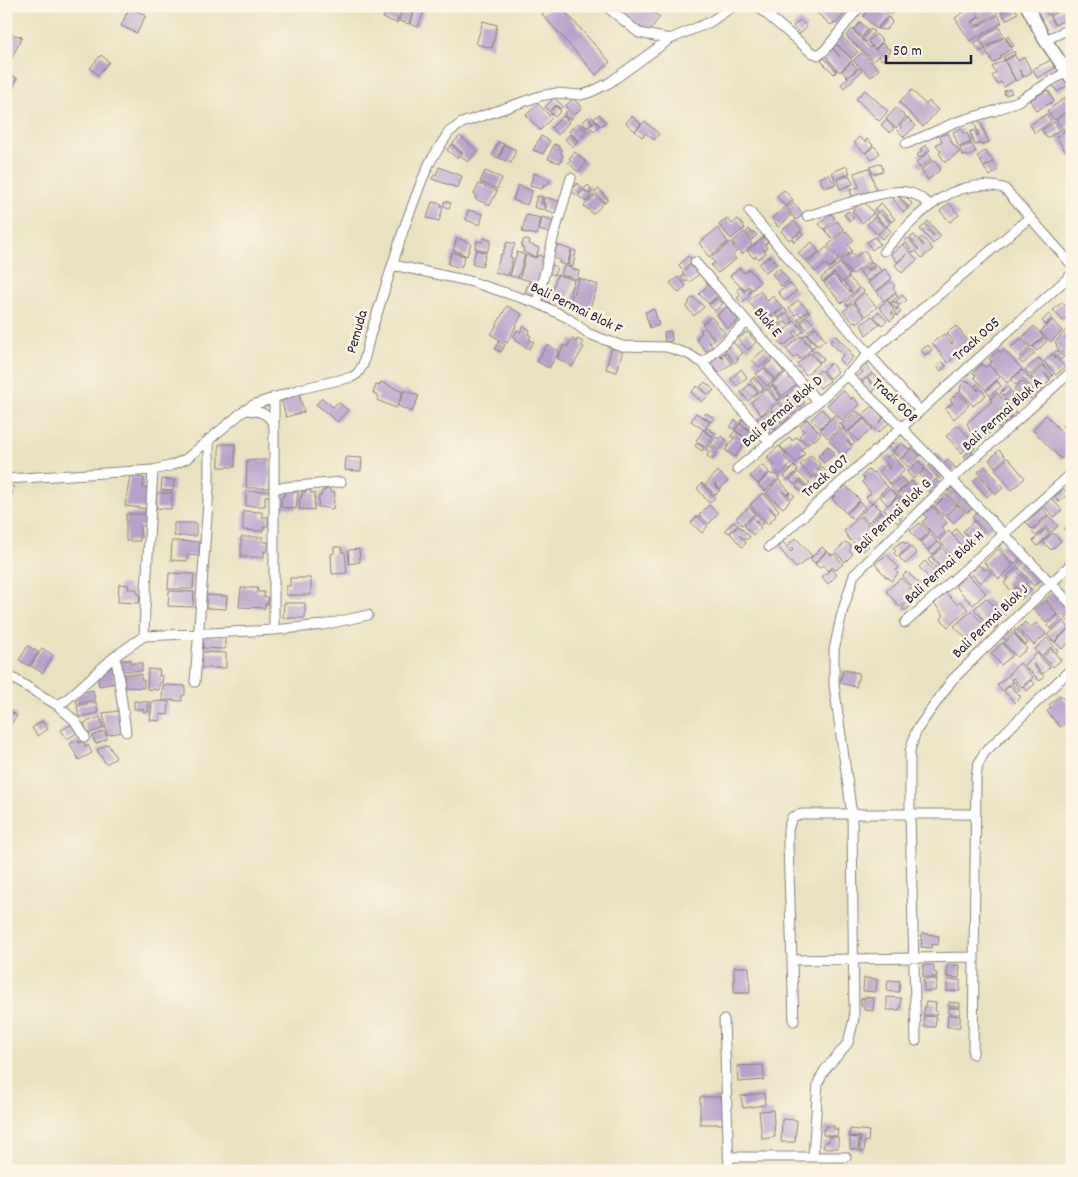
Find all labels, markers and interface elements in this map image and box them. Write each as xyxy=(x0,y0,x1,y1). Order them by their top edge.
scale bar xyxy=(886,32,970,64)
text: 50 m xyxy=(893,41,922,63)
street label: Bali Permai Blok F xyxy=(526,277,626,341)
street label: Blok E xyxy=(748,303,786,343)
street label: Pemuda xyxy=(341,307,375,356)
street label: Track 005 xyxy=(948,313,1006,367)
street label: Bali Permai Blok D xyxy=(738,370,829,453)
street label: Track 008 xyxy=(866,373,922,429)
street label: Bali Permai Blok A xyxy=(958,373,1048,457)
street label: Track 007 xyxy=(798,450,854,504)
street label: Bali Permai Blok G xyxy=(849,474,937,560)
street label: Bali Permai Blok H xyxy=(900,526,990,610)
street label: Bali Permai Blok J xyxy=(948,580,1034,664)

